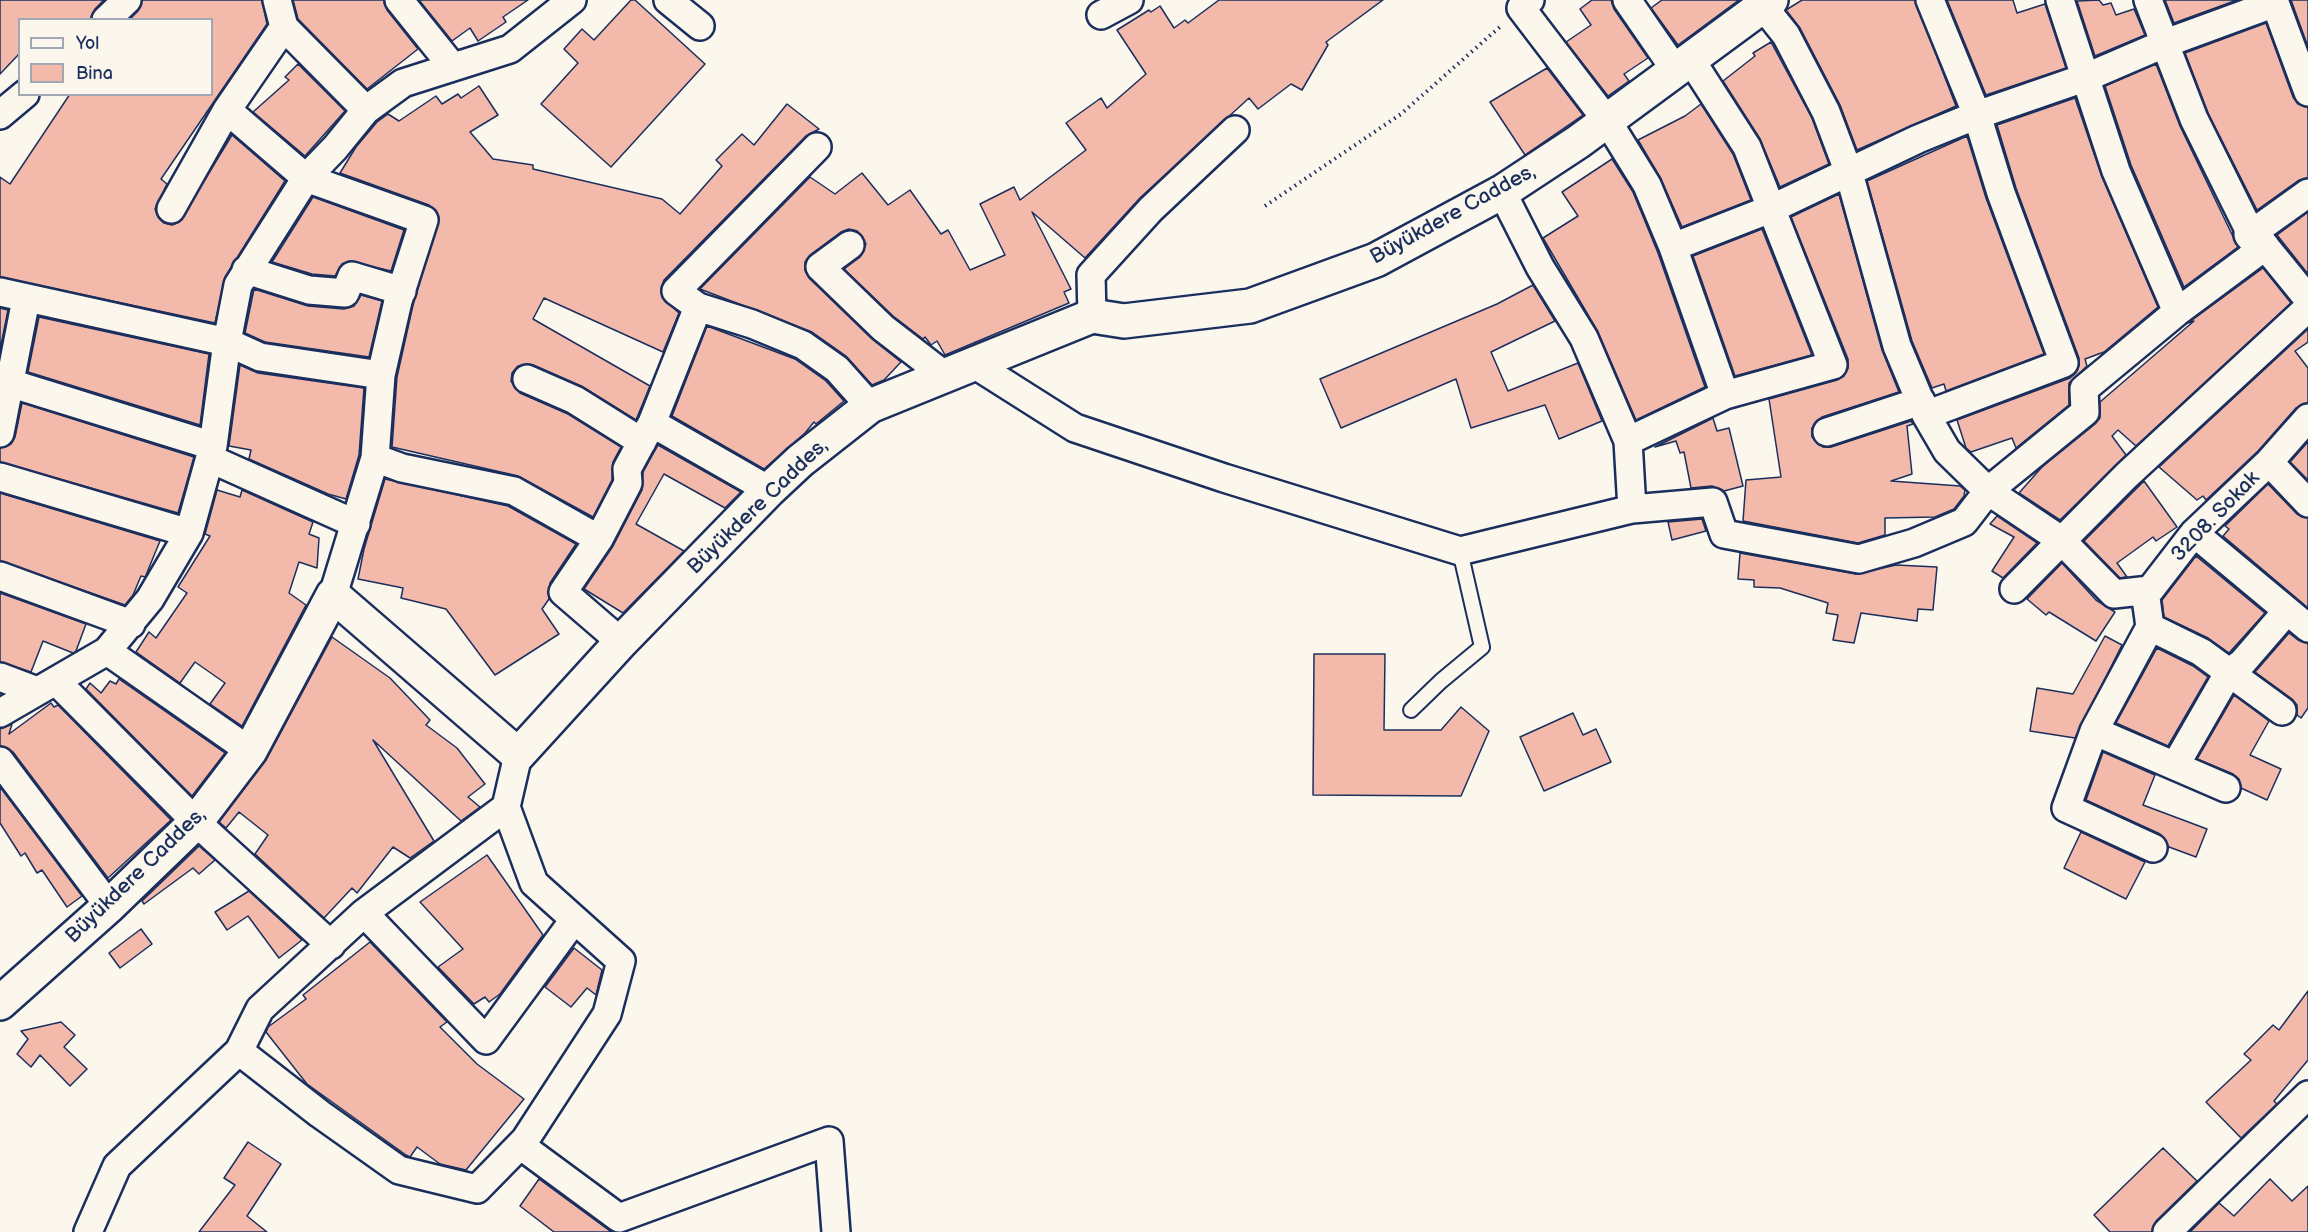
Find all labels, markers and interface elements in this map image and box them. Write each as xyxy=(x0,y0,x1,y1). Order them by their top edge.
legend xyxy=(18,18,213,96)
text: Yol xyxy=(76,33,99,54)
text: Bina xyxy=(76,63,113,84)
street label: Büyükdere Caddes, xyxy=(1366,159,1540,271)
street label: Büyükdere Caddes, xyxy=(683,434,833,580)
street label: 3208. Sokak xyxy=(2167,466,2265,568)
street label: Büyükdere Caddes, xyxy=(61,803,211,949)

